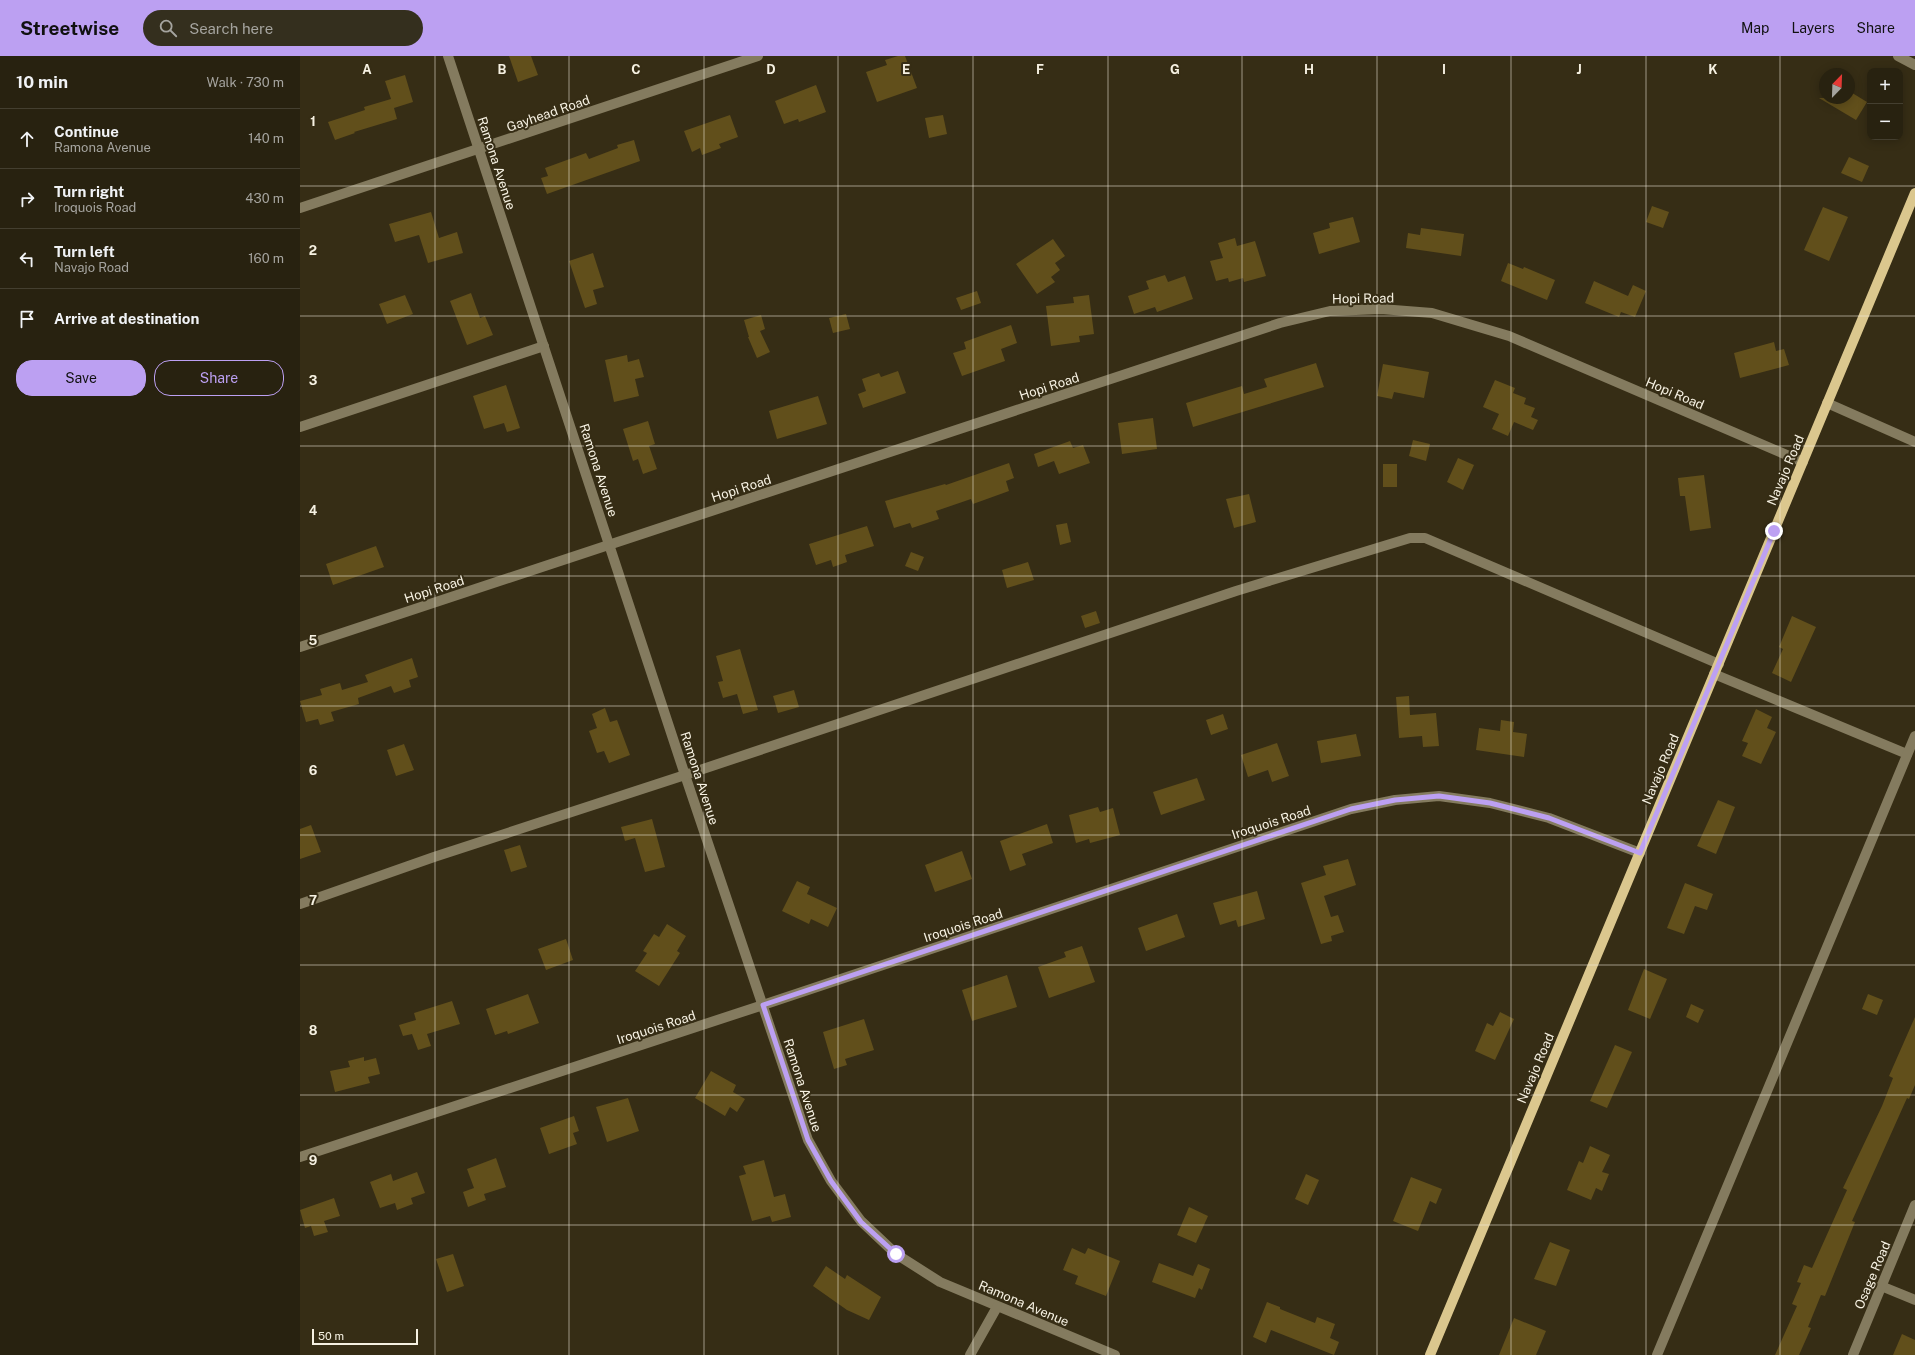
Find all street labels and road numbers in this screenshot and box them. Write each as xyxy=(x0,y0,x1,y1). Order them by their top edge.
street label: Gayhead Road xyxy=(505,92,592,135)
street label: Ramona Avenue xyxy=(474,115,519,212)
street label: Hopi Road xyxy=(1332,290,1394,307)
street label: Hopi Road xyxy=(1017,370,1081,403)
street label: Hopi Road xyxy=(1643,374,1706,413)
street label: Ramona Avenue xyxy=(576,422,621,519)
street label: Navajo Road xyxy=(1764,433,1807,508)
street label: Hopi Road xyxy=(709,472,773,505)
street label: Hopi Road xyxy=(402,573,466,606)
street label: Ramona Avenue xyxy=(677,730,722,827)
street label: Navajo Road xyxy=(1639,732,1682,807)
street label: Iroquois Road xyxy=(1230,803,1313,842)
street label: Iroquois Road xyxy=(922,906,1005,945)
street label: Iroquois Road xyxy=(615,1008,698,1047)
street label: Navajo Road xyxy=(1514,1031,1557,1106)
street label: Ramona Avenue xyxy=(780,1037,825,1134)
street label: Osage Road xyxy=(1851,1239,1894,1311)
street label: Ramona Avenue xyxy=(976,1278,1071,1329)

